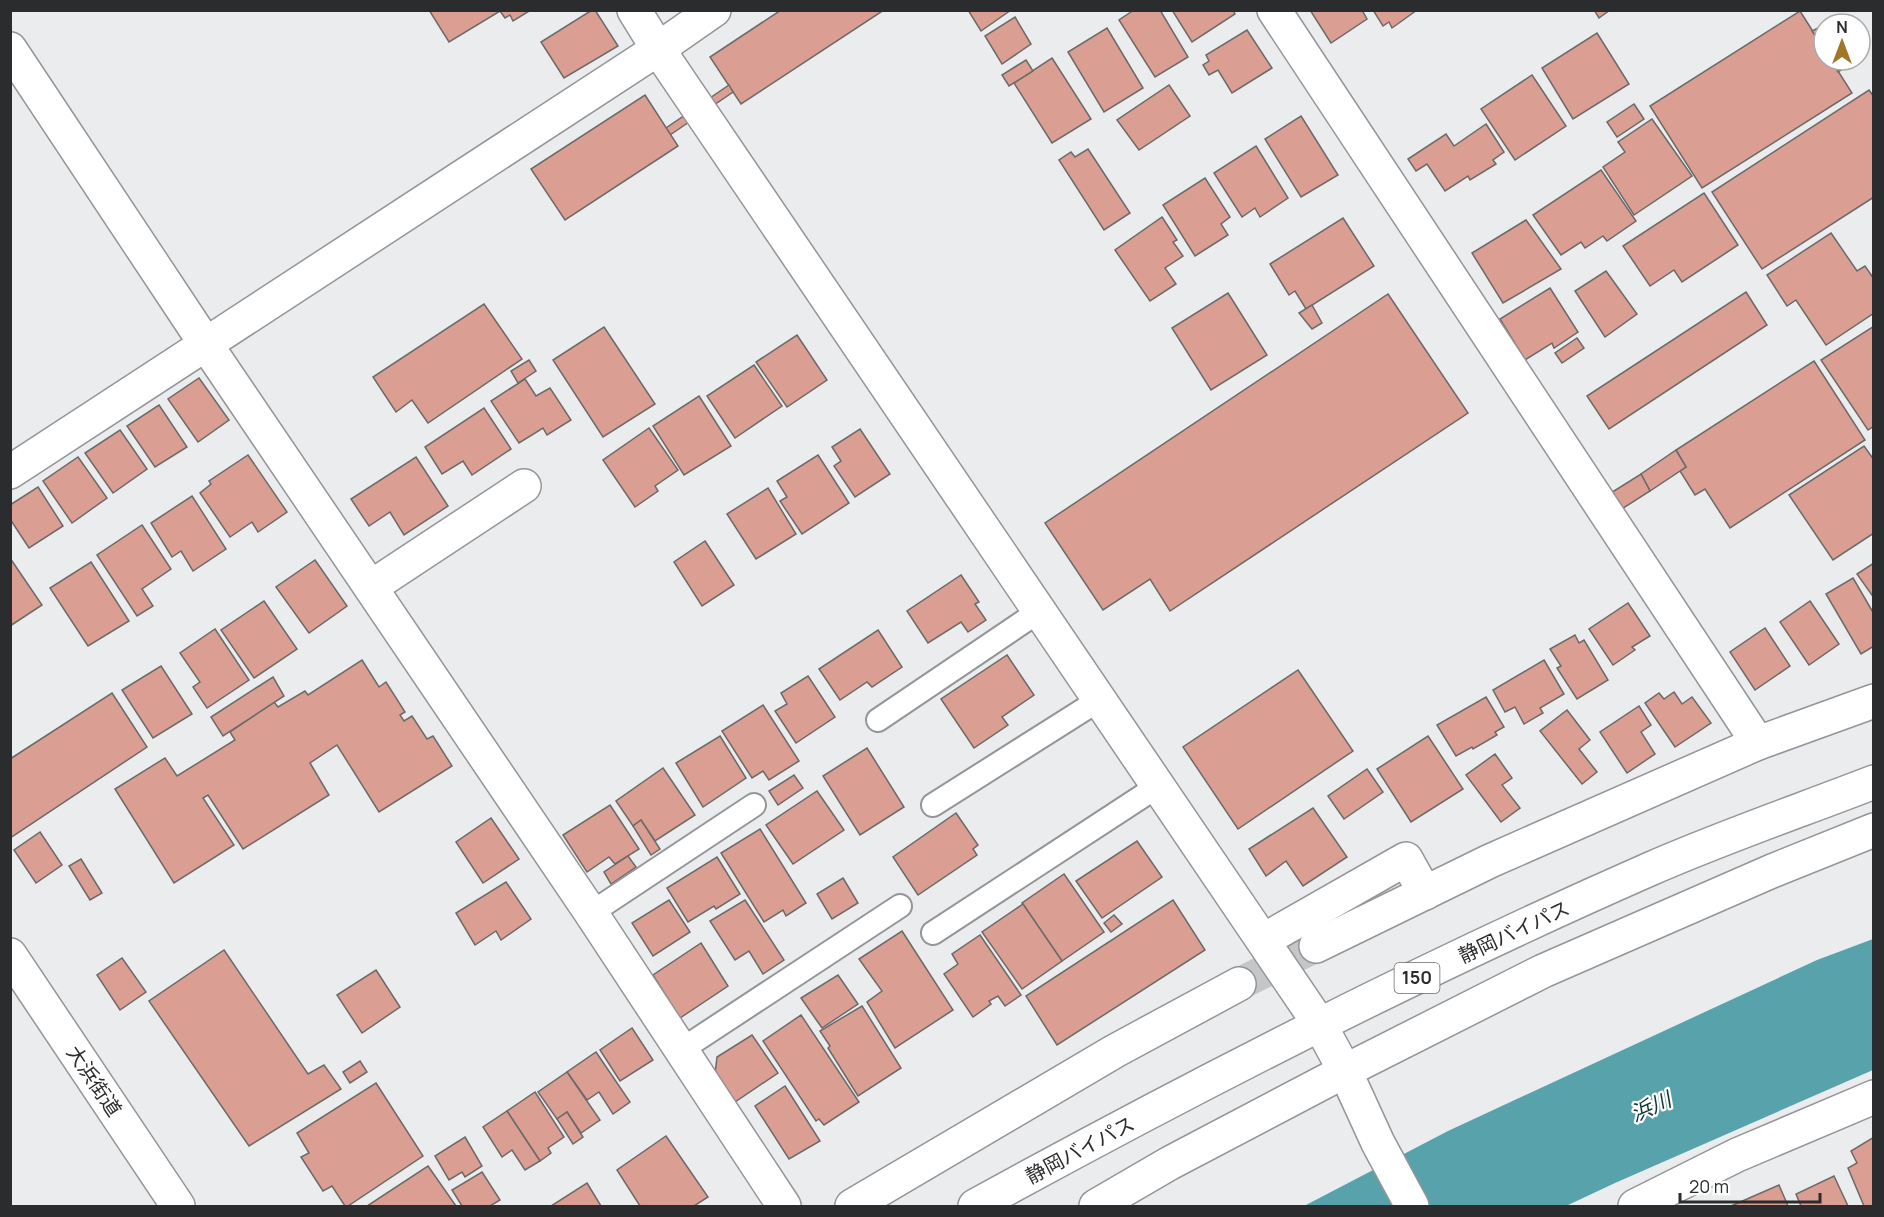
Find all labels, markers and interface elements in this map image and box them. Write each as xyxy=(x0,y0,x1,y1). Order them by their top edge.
north arrow xyxy=(1812,12,1872,72)
text: N xyxy=(1836,16,1848,38)
street label: 静岡バイパス xyxy=(1454,894,1574,969)
road number: 150 xyxy=(1394,963,1440,993)
street label: 大浜街道 xyxy=(61,1040,128,1121)
water label: 浜川 xyxy=(1626,1084,1677,1127)
street label: 静岡バイパス xyxy=(1021,1110,1139,1190)
scale bar xyxy=(1680,1166,1820,1204)
text: 20 m xyxy=(1689,1174,1729,1198)

